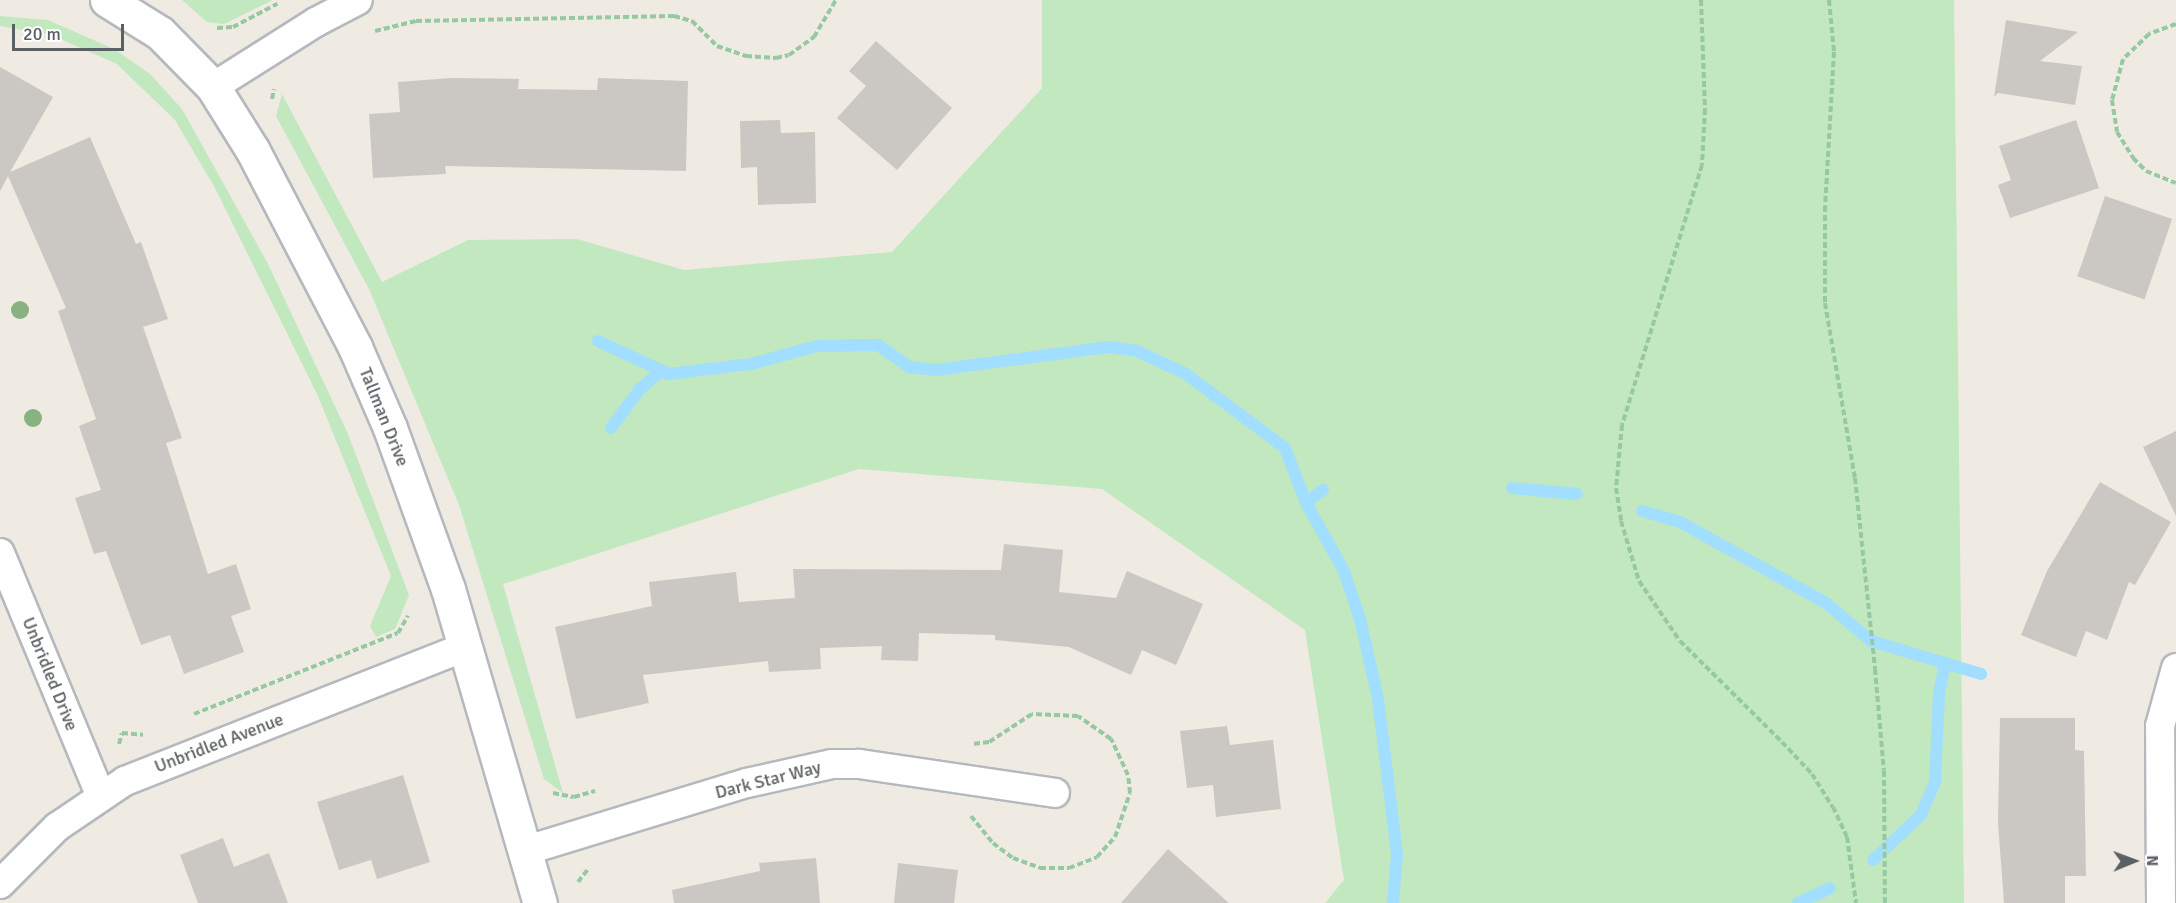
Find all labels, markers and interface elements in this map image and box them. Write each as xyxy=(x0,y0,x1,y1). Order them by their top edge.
scale bar xyxy=(15,12,128,50)
text: 20 m xyxy=(23,23,61,45)
street label: Tallman Drive xyxy=(354,364,414,470)
street label: Unbridled Drive xyxy=(17,614,83,734)
street label: Unbridled Avenue xyxy=(151,708,287,778)
street label: Dark Star Way xyxy=(713,756,823,804)
north arrow xyxy=(2104,831,2164,891)
text: N xyxy=(2142,855,2162,866)

